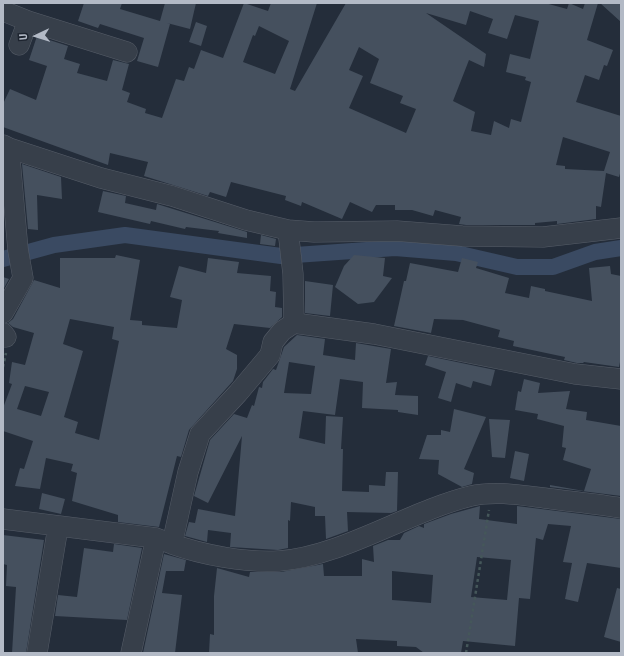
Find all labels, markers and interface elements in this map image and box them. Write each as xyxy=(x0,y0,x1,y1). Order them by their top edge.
north arrow xyxy=(16,16,56,56)
text: U xyxy=(17,33,30,40)

